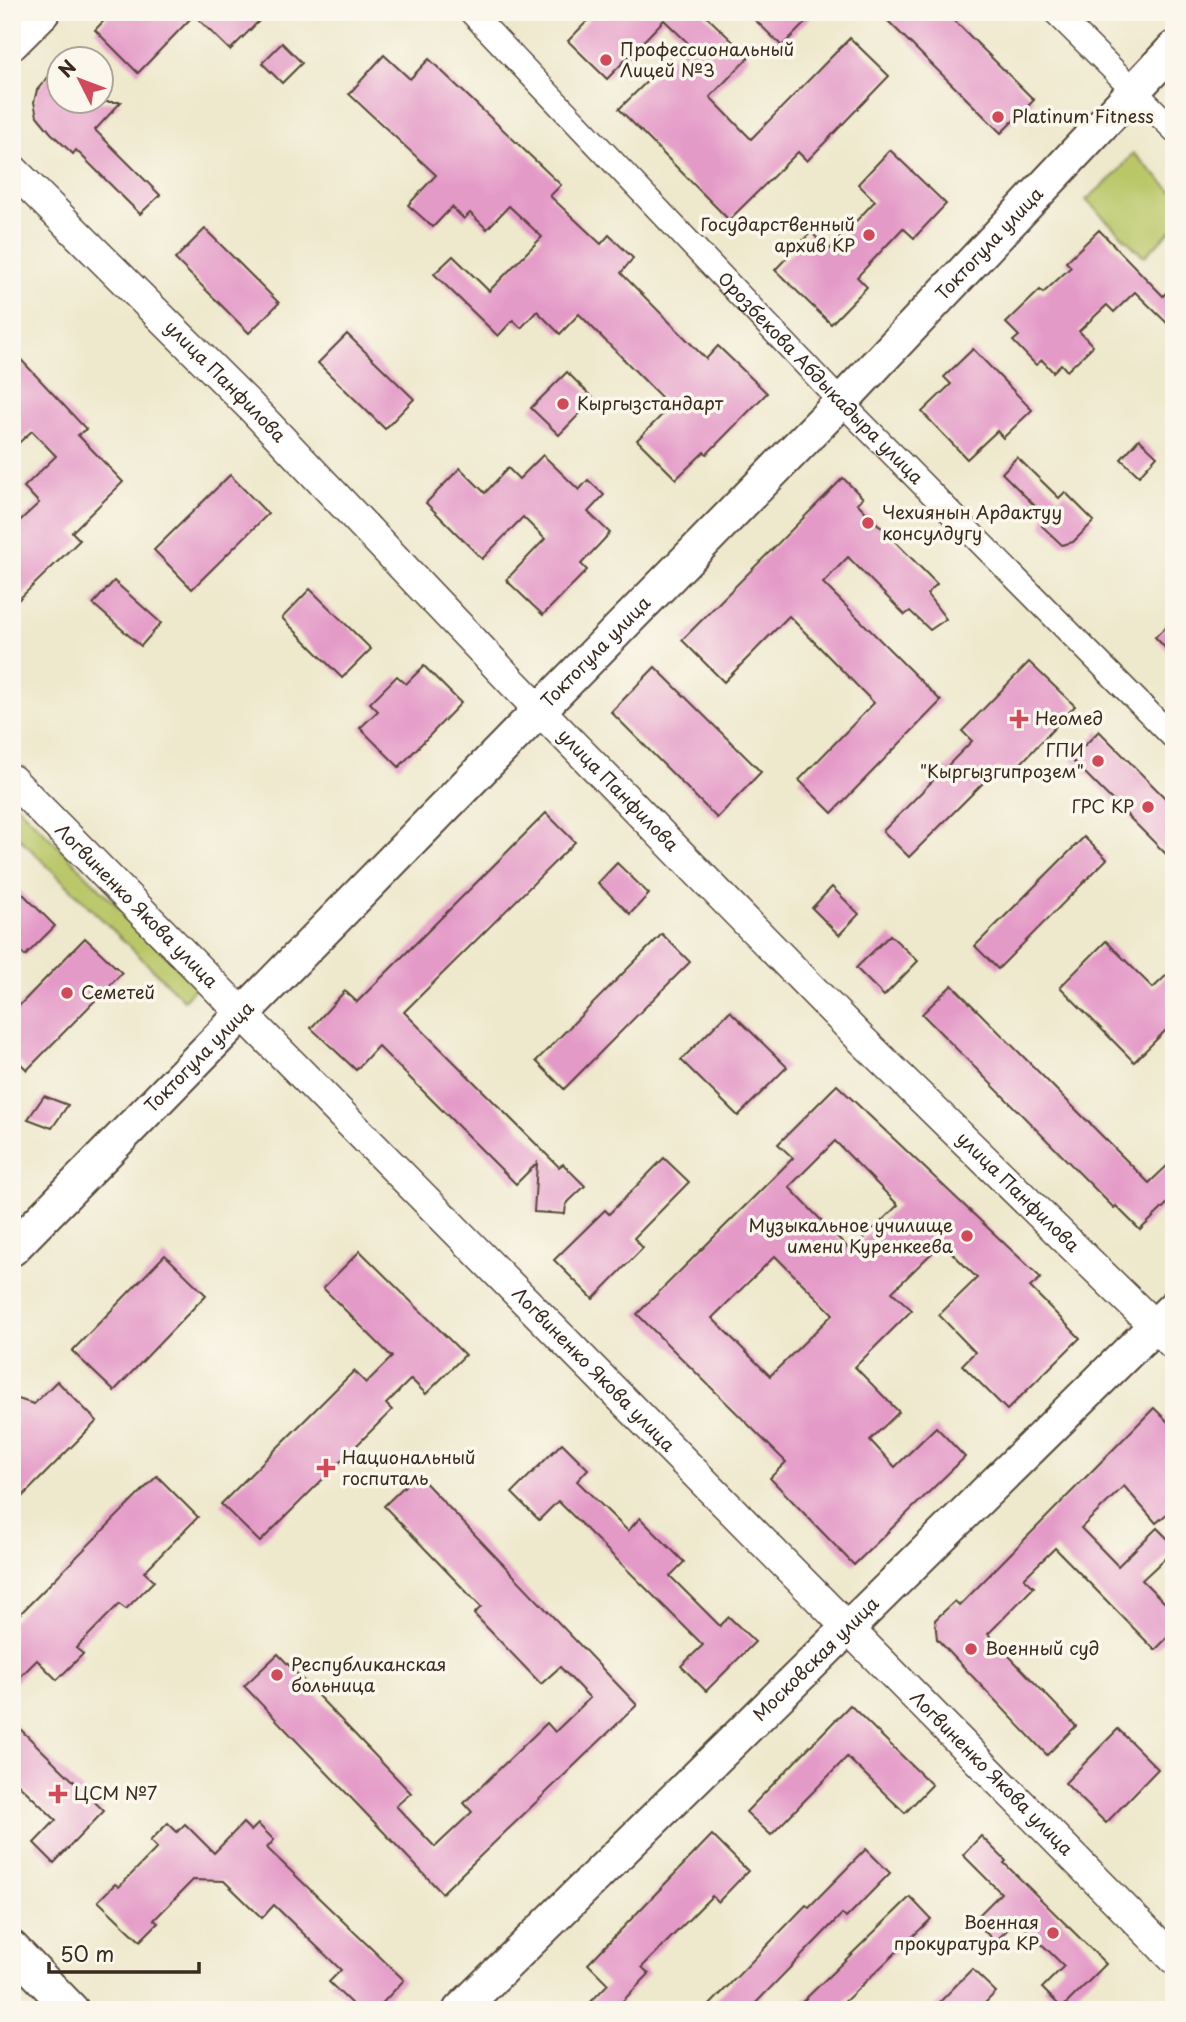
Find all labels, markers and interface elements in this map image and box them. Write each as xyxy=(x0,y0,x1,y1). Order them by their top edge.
place label: Профессиональный Лицей №3 xyxy=(620,35,794,83)
north arrow xyxy=(46,46,116,116)
marker: Профессиональный Лицей №3 xyxy=(598,52,614,68)
text: N xyxy=(51,53,82,83)
place label: Platinum Fitness xyxy=(1012,102,1154,129)
marker: Platinum Fitness xyxy=(990,109,1006,125)
street label: Токтогула улица xyxy=(928,180,1049,306)
place label: Государственный архив КР xyxy=(700,210,855,258)
marker: Государственный архив КР xyxy=(861,227,877,243)
street label: Орозбекова Абдыкадыра улица xyxy=(712,265,931,490)
street label: улица Панфилова xyxy=(159,313,293,448)
place label: Кыргызстандарт xyxy=(577,389,724,416)
marker: Кыргызстандарт xyxy=(555,396,571,412)
place label: Чехиянын Ардактуу консулдугу xyxy=(882,498,1062,546)
marker: Чехиянын Ардактуу консулдугу xyxy=(860,515,876,531)
street label: Токтогула улица xyxy=(534,589,656,713)
place label: Неомед xyxy=(1035,704,1103,731)
marker: Неомед xyxy=(1009,709,1029,729)
street label: улица Панфилова xyxy=(553,722,686,857)
place label: ГПИ "Кыргызгипрозем" xyxy=(920,736,1084,784)
marker: ГПИ "Кыргызгипрозем" xyxy=(1090,753,1106,769)
place label: ГРС КР xyxy=(1071,792,1134,819)
marker: ГРС КР xyxy=(1140,799,1156,815)
street label: Логвиненко Якова улица xyxy=(50,816,225,994)
place label: Семетей xyxy=(81,978,155,1005)
marker: Семетей xyxy=(59,985,75,1001)
street label: Токтогула улица xyxy=(137,994,260,1118)
street label: улица Панфилова xyxy=(951,1125,1087,1258)
place label: Музыкальное училище имени Куренкеева xyxy=(749,1211,954,1259)
marker: Музыкальное училище имени Куренкеева xyxy=(959,1228,975,1244)
street label: Логвиненко Якова улица xyxy=(507,1280,682,1458)
place label: Национальный госпиталь xyxy=(342,1443,476,1491)
marker: Национальный госпиталь xyxy=(316,1458,336,1478)
street label: Московская улица xyxy=(746,1589,885,1726)
place label: Военный суд xyxy=(985,1634,1099,1661)
marker: Военный суд xyxy=(963,1641,979,1657)
place label: Республиканская больница xyxy=(291,1650,447,1698)
marker: Республиканская больница xyxy=(269,1667,285,1683)
street label: Логвиненко Якова улица xyxy=(905,1684,1080,1862)
place label: ЦСМ №7 xyxy=(74,1779,157,1806)
marker: ЦСМ №7 xyxy=(48,1784,68,1804)
place label: Военная прокуратура КР xyxy=(894,1908,1039,1956)
marker: Военная прокуратура КР xyxy=(1045,1925,1061,1941)
scale bar xyxy=(49,1931,200,1975)
text: 50 m xyxy=(60,1937,114,1969)

